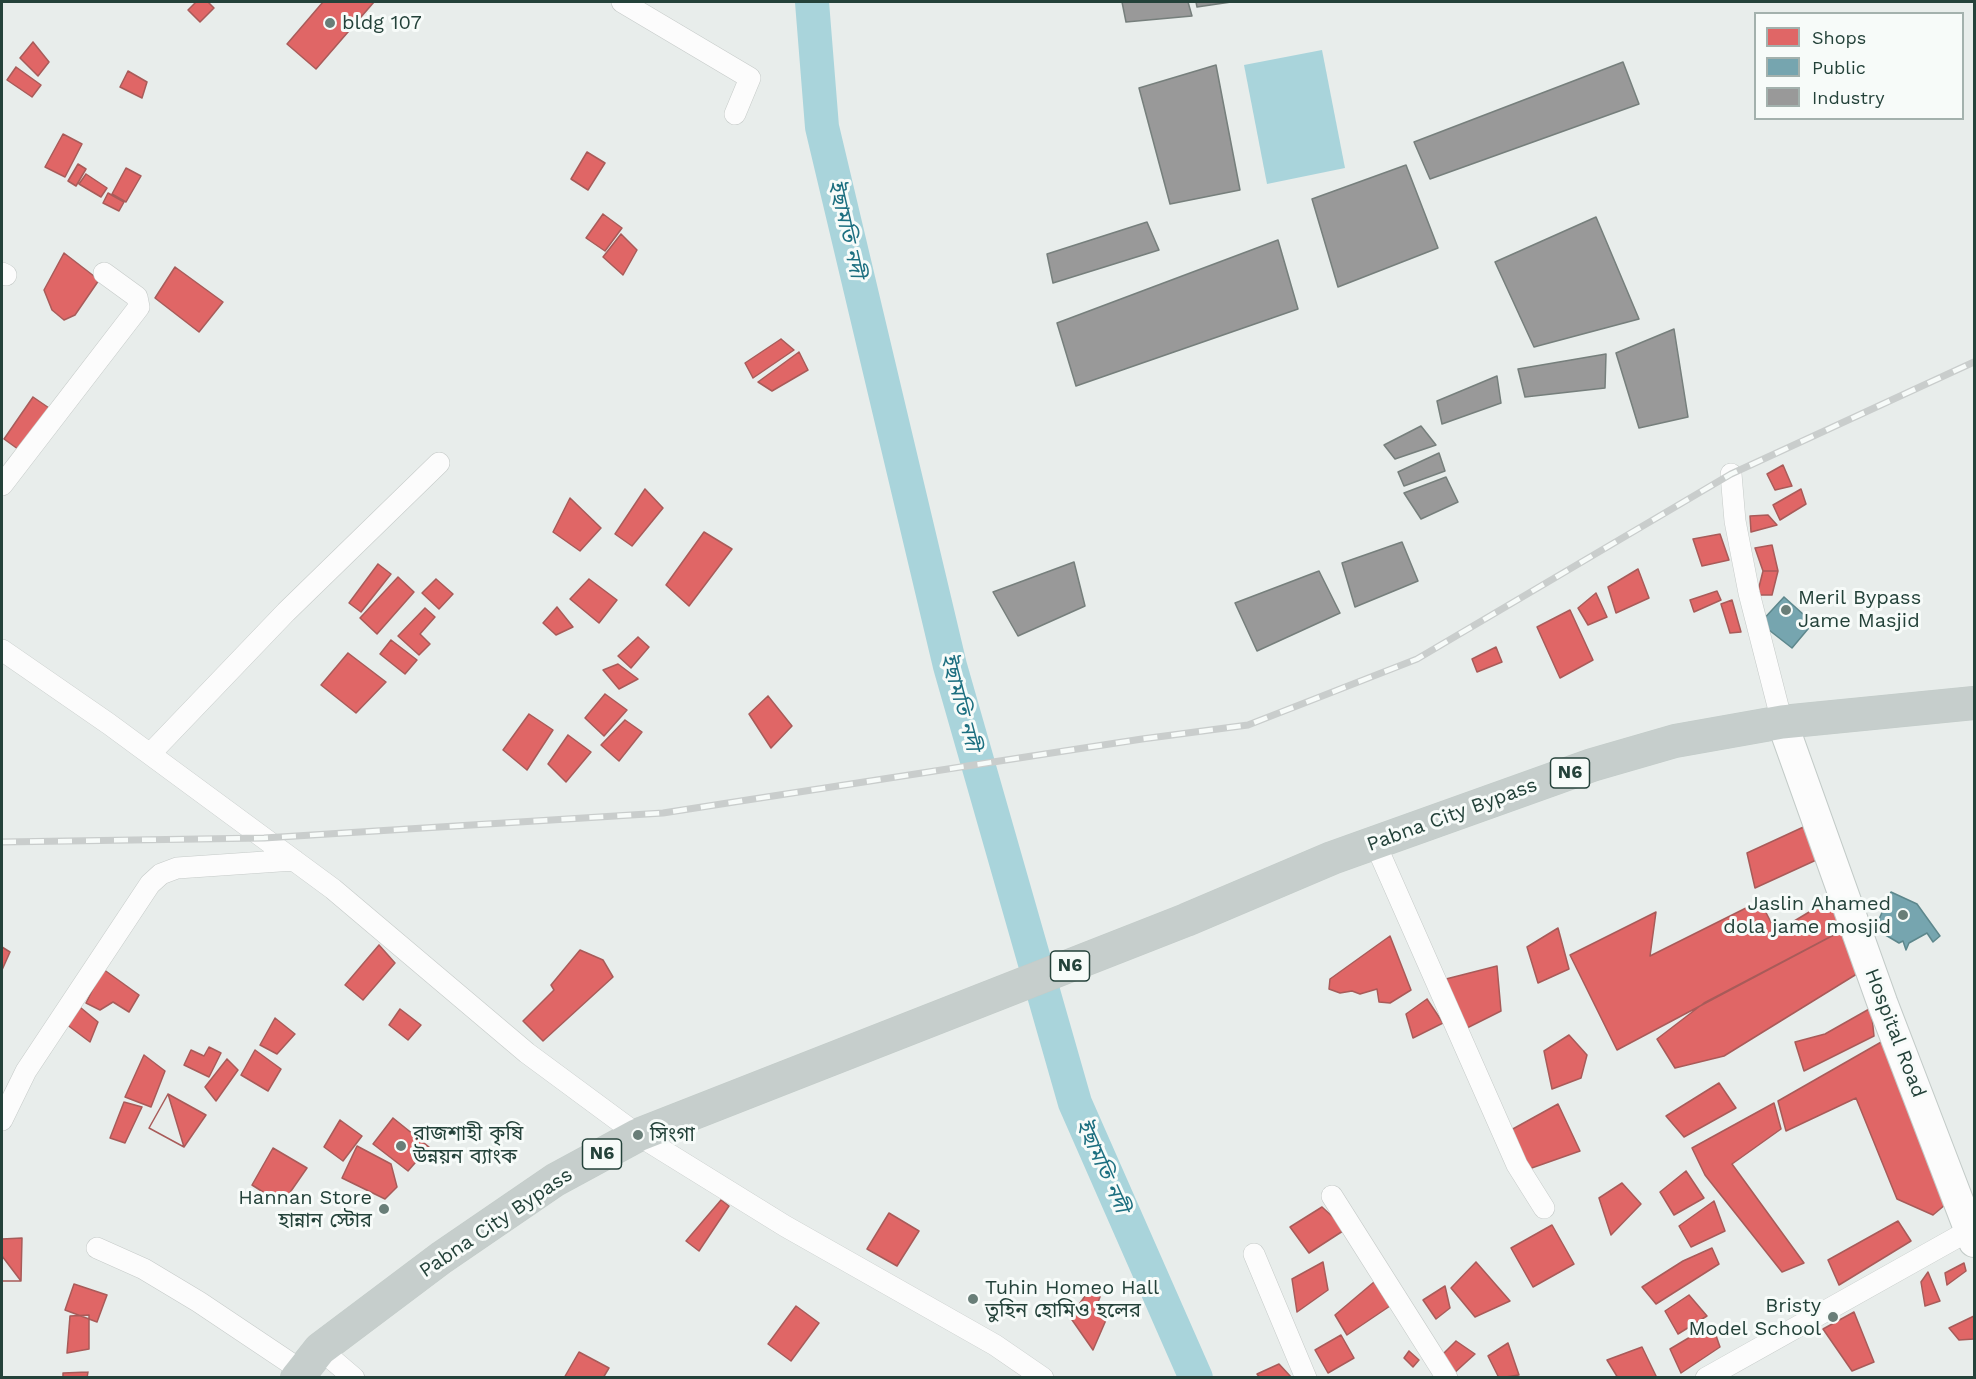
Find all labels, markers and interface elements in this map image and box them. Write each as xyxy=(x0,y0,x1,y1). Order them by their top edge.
place label: bldg 107 xyxy=(342,11,422,35)
legend xyxy=(1754,12,1964,120)
marker: bldg 107 xyxy=(323,16,337,30)
text: Shops xyxy=(1812,27,1866,48)
text: Public xyxy=(1812,57,1866,78)
text: Industry xyxy=(1812,87,1884,108)
water label: ইছামতি নদী xyxy=(823,178,869,280)
place label: Meril Bypass Jame Masjid xyxy=(1798,586,1921,633)
marker: Meril Bypass Jame Masjid xyxy=(1779,603,1793,617)
water label: ইছামতি নদী xyxy=(935,651,985,753)
road number: N6 xyxy=(1550,758,1590,788)
street label: Pabna City Bypass xyxy=(1364,773,1540,857)
place label: Jaslin Ahamed dola jame mosjid xyxy=(1723,892,1891,939)
marker: Jaslin Ahamed dola jame mosjid xyxy=(1896,908,1910,922)
road number: N6 xyxy=(1050,951,1090,981)
street label: Hospital Road xyxy=(1859,965,1931,1101)
water label: ইছামতি নদী xyxy=(1070,1115,1134,1217)
place label: রাজশাহী কৃষি উন্নয়ন ব্যাংক xyxy=(413,1122,523,1169)
place label: সিংগা xyxy=(650,1123,695,1147)
marker: সিংগা xyxy=(631,1128,645,1142)
marker: রাজশাহী কৃষি উন্নয়ন ব্যাংক xyxy=(394,1139,408,1153)
road number: N6 xyxy=(582,1139,622,1169)
street label: Pabna City Bypass xyxy=(415,1163,577,1283)
place label: Hannan Store হান্নান স্টোর xyxy=(238,1186,372,1233)
marker: Hannan Store হান্নান স্টোর xyxy=(377,1202,391,1216)
place label: Tuhin Homeo Hall তুহিন হোমিও হলের xyxy=(985,1276,1159,1323)
marker: Tuhin Homeo Hall তুহিন হোমিও হলের xyxy=(966,1292,980,1306)
place label: Bristy Model School xyxy=(1689,1294,1821,1341)
marker: Bristy Model School xyxy=(1826,1310,1840,1324)

